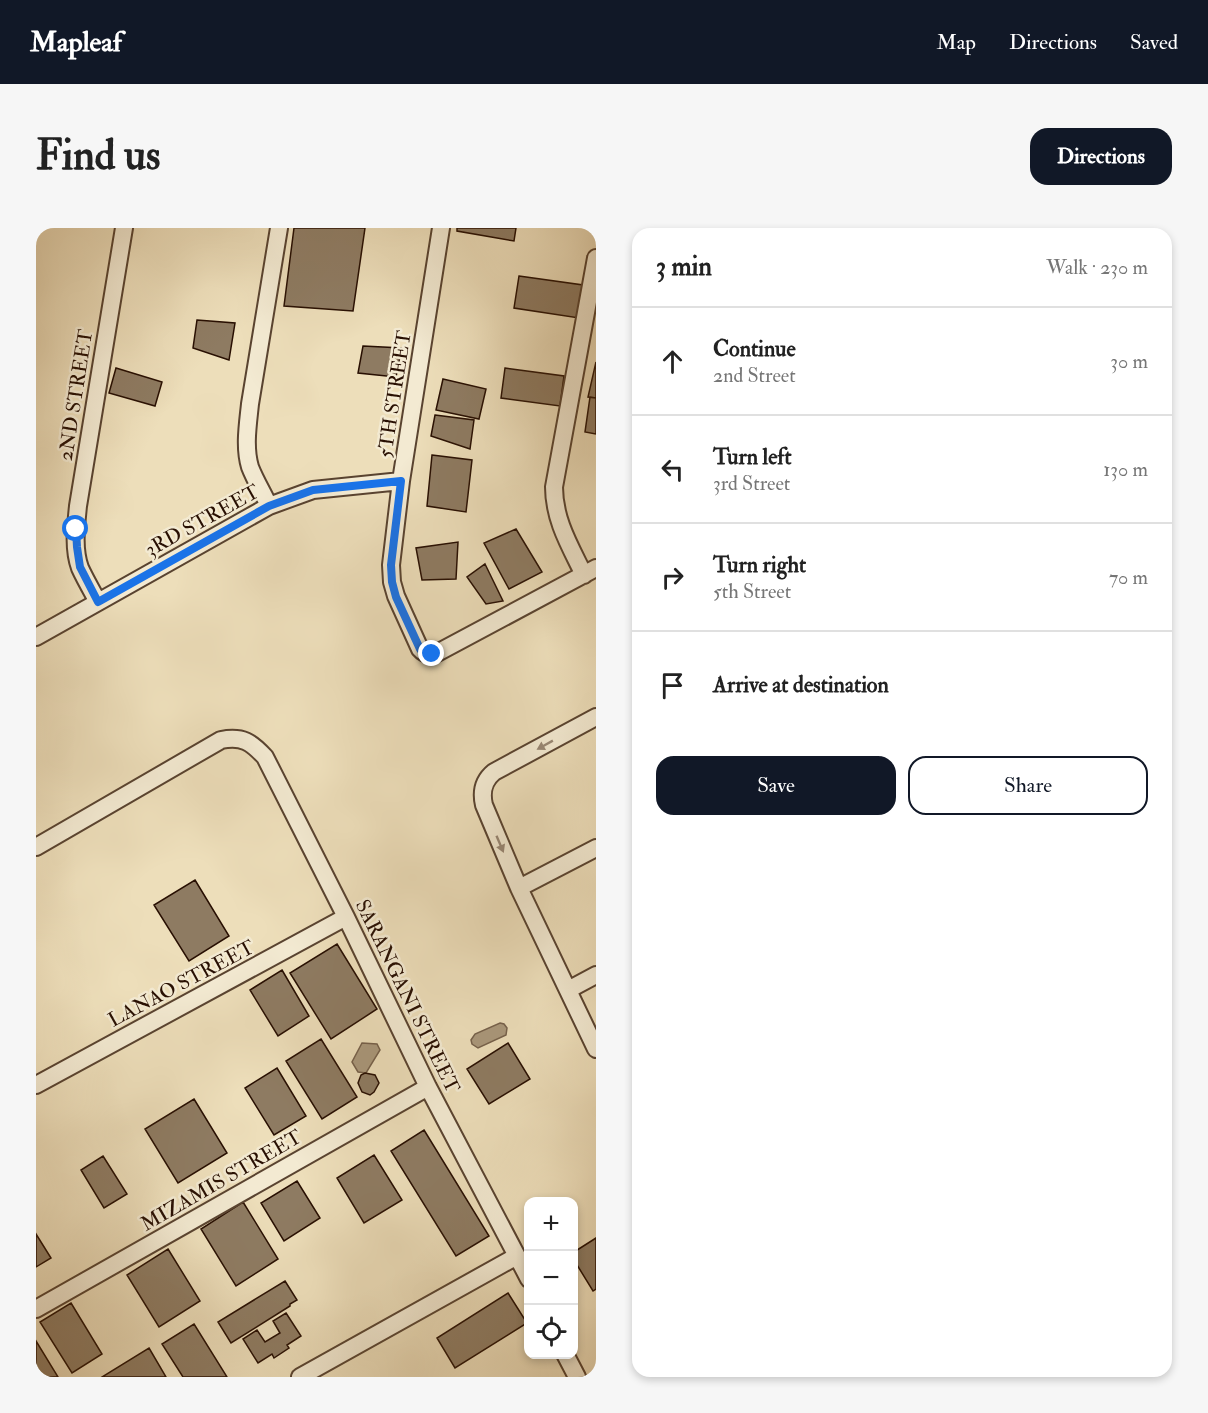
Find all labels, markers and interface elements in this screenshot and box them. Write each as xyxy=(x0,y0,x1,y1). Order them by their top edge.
text: Mapleaf xyxy=(30,25,122,60)
text: Map xyxy=(936,29,976,56)
text: Directions xyxy=(1009,29,1097,56)
text: Saved xyxy=(1130,29,1178,56)
button: Directions xyxy=(1030,128,1172,185)
text: Find us xyxy=(36,130,160,182)
text: 3 min xyxy=(656,251,712,283)
text: Walk · 230 m xyxy=(1046,255,1148,280)
street label: 2ND STREET xyxy=(53,328,98,462)
street label: 5TH STREET xyxy=(372,329,417,459)
text: Continue xyxy=(713,335,796,363)
icon: ahead xyxy=(656,345,689,378)
text: 30 m xyxy=(1110,349,1148,374)
text: 2nd Street xyxy=(713,363,796,388)
text: Turn left xyxy=(713,443,792,471)
icon: left xyxy=(656,453,689,486)
text: 130 m xyxy=(1103,457,1148,482)
text: 3rd Street xyxy=(713,471,790,496)
street label: 3RD STREET xyxy=(141,479,264,562)
route start xyxy=(62,515,88,541)
text: Turn right xyxy=(713,551,806,579)
icon: right xyxy=(656,561,689,594)
text: 70 m xyxy=(1109,565,1148,590)
text: 5th Street xyxy=(713,579,791,604)
route end xyxy=(418,640,444,666)
icon: arrive xyxy=(656,669,689,702)
text: Arrive at destination xyxy=(713,671,889,699)
one-way arrow xyxy=(536,740,553,750)
button: Save xyxy=(656,756,896,815)
button: Share xyxy=(908,756,1148,815)
one-way arrow xyxy=(495,835,505,853)
street label: SARANGANI STREET xyxy=(350,895,465,1097)
street label: LANAO STREET xyxy=(104,934,259,1033)
street label: MIZAMIS STREET xyxy=(136,1124,306,1237)
map controls xyxy=(524,1197,578,1359)
button: + xyxy=(524,1197,578,1251)
button: − xyxy=(524,1251,578,1305)
button: locate xyxy=(524,1305,578,1359)

